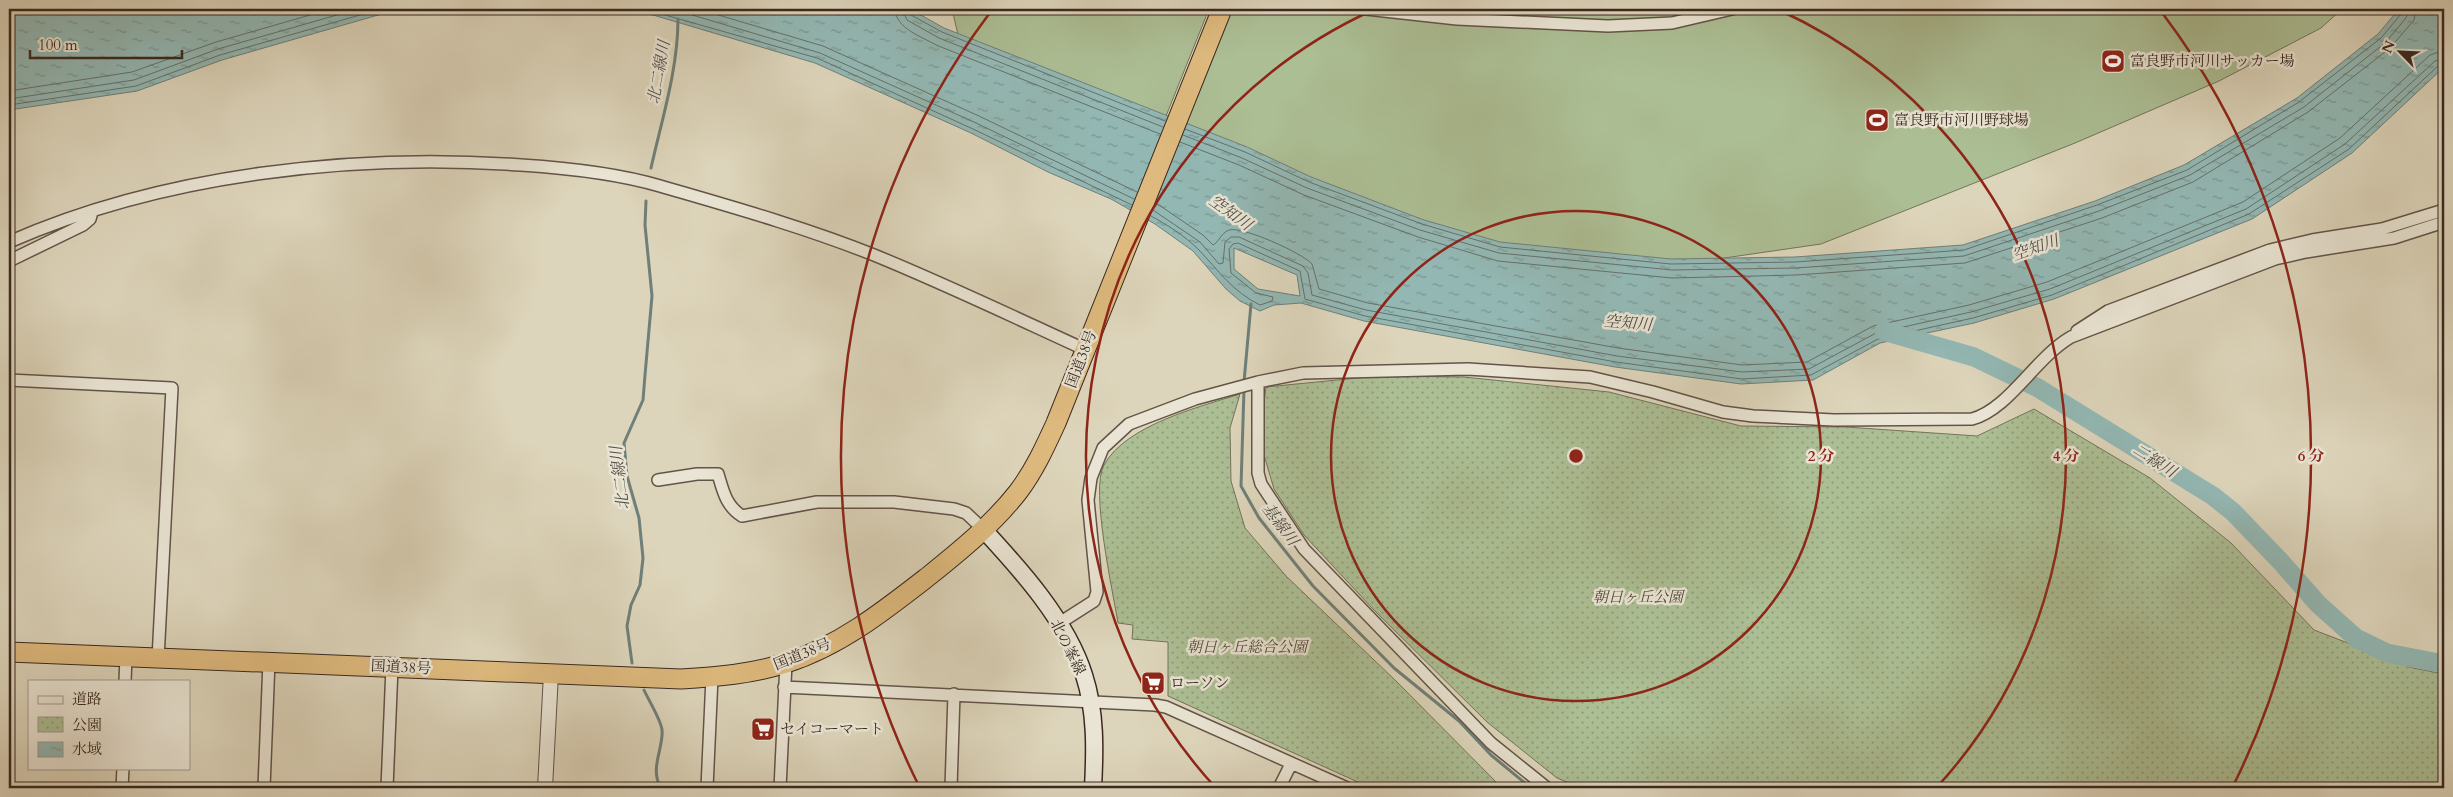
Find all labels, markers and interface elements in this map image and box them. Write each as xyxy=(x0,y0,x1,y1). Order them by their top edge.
scale bar xyxy=(30,28,182,60)
north arrow xyxy=(2376,28,2426,78)
text: 100 m xyxy=(38,35,78,55)
water label: 北二線川 xyxy=(643,37,676,106)
text: N xyxy=(2377,37,2400,56)
sports icon: 富良野市河川サッカー場 xyxy=(2100,48,2126,74)
place label: 富良野市河川サッカー場 xyxy=(2130,51,2295,71)
sports icon: 富良野市河川野球場 xyxy=(1864,107,1890,133)
place label: 富良野市河川野球場 xyxy=(1894,110,2029,130)
water label: 空知川 xyxy=(1205,190,1258,237)
water label: 空知川 xyxy=(2009,229,2063,266)
water label: 空知川 xyxy=(1603,310,1655,336)
street label: 国道38号 xyxy=(1061,327,1101,391)
water label: 二線川 xyxy=(2128,439,2182,484)
water label: 北二線川 xyxy=(605,443,635,511)
text: 2 分 xyxy=(1808,446,1834,466)
text: 4 分 xyxy=(2053,446,2079,466)
text: 6 分 xyxy=(2298,446,2324,466)
centre of rings xyxy=(1567,447,1585,465)
water label: 基線川 xyxy=(1257,499,1305,552)
park label: 朝日ヶ丘公園 xyxy=(1593,587,1686,607)
street label: 北の峯線 xyxy=(1045,616,1091,678)
street label: 国道38号 xyxy=(770,633,834,675)
park label: 朝日ヶ丘総合公園 xyxy=(1187,637,1310,657)
street label: 国道38号 xyxy=(370,655,432,679)
supermarket icon: ローソン xyxy=(1140,670,1166,696)
place label: ローソン xyxy=(1170,673,1229,693)
legend xyxy=(28,680,190,770)
text: 道路 xyxy=(72,689,102,709)
text: 公園 xyxy=(72,715,102,735)
supermarket icon: セイコーマート xyxy=(750,716,776,742)
place label: セイコーマート xyxy=(780,719,884,739)
text: 水域 xyxy=(72,739,102,759)

